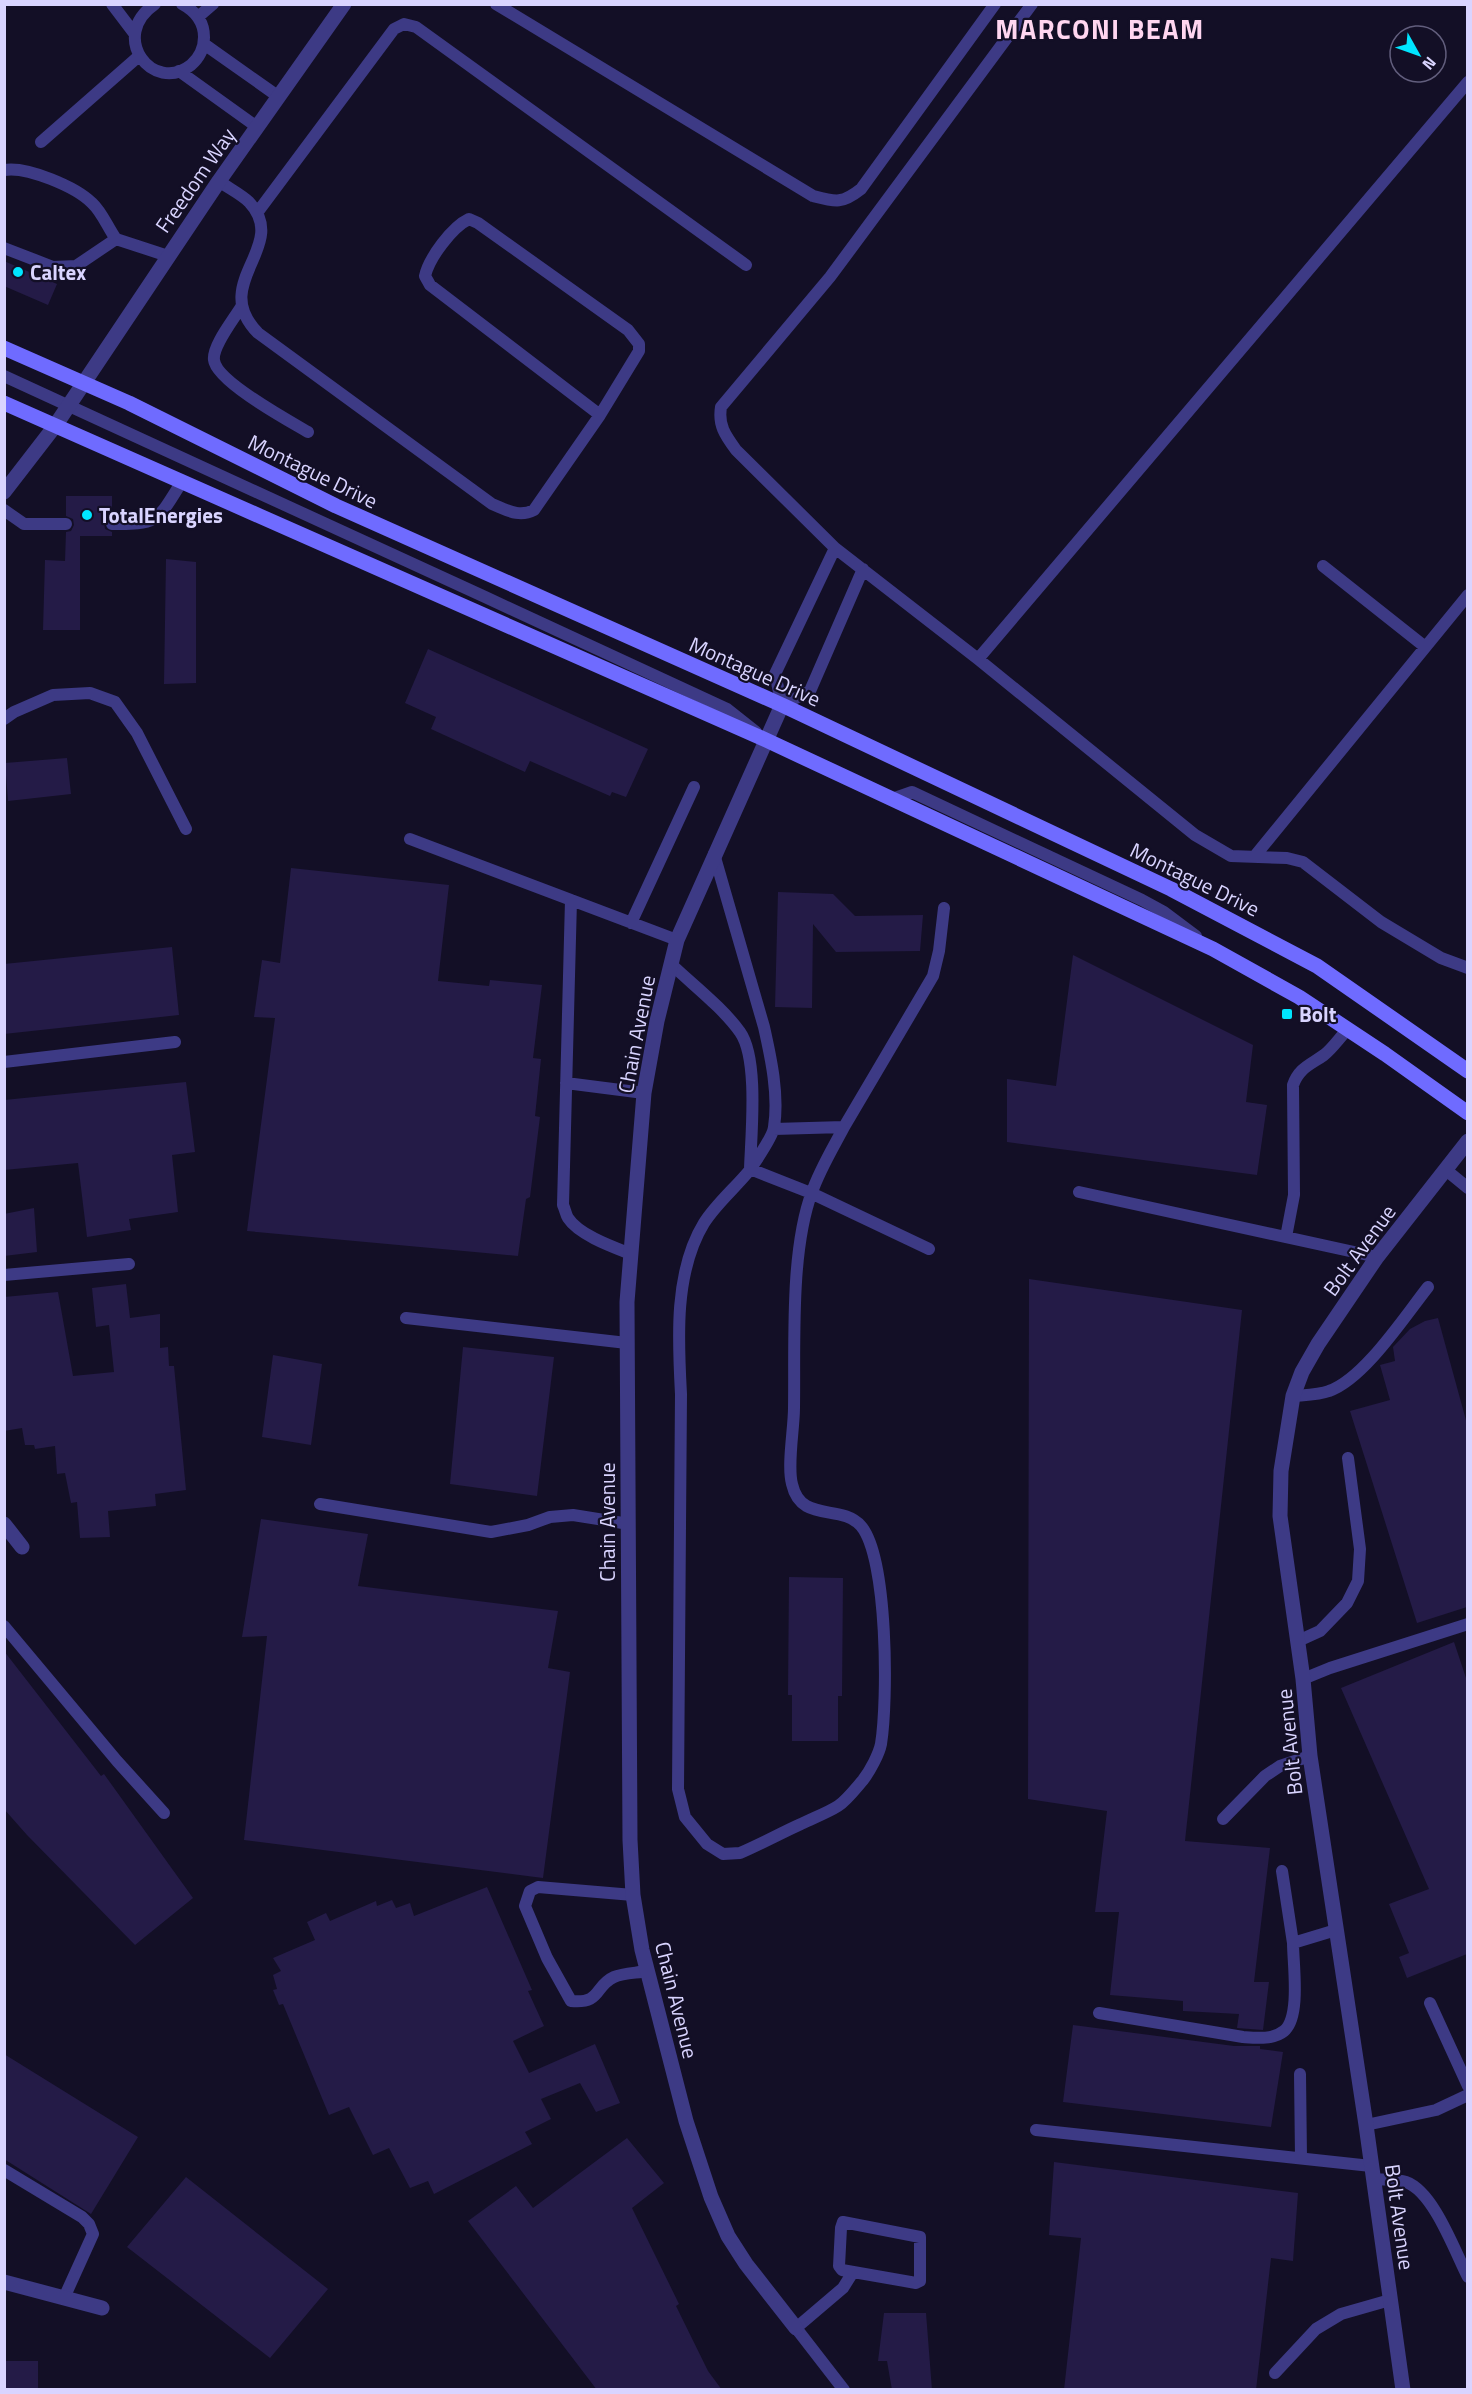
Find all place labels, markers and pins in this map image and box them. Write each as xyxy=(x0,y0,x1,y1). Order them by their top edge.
place label: Caltex xyxy=(30,256,86,288)
marker: Caltex xyxy=(11,265,25,279)
place label: TotalEnergies xyxy=(99,499,223,531)
marker: TotalEnergies xyxy=(80,508,94,522)
place label: Bolt xyxy=(1299,998,1337,1030)
marker: Bolt xyxy=(1280,1007,1294,1021)

